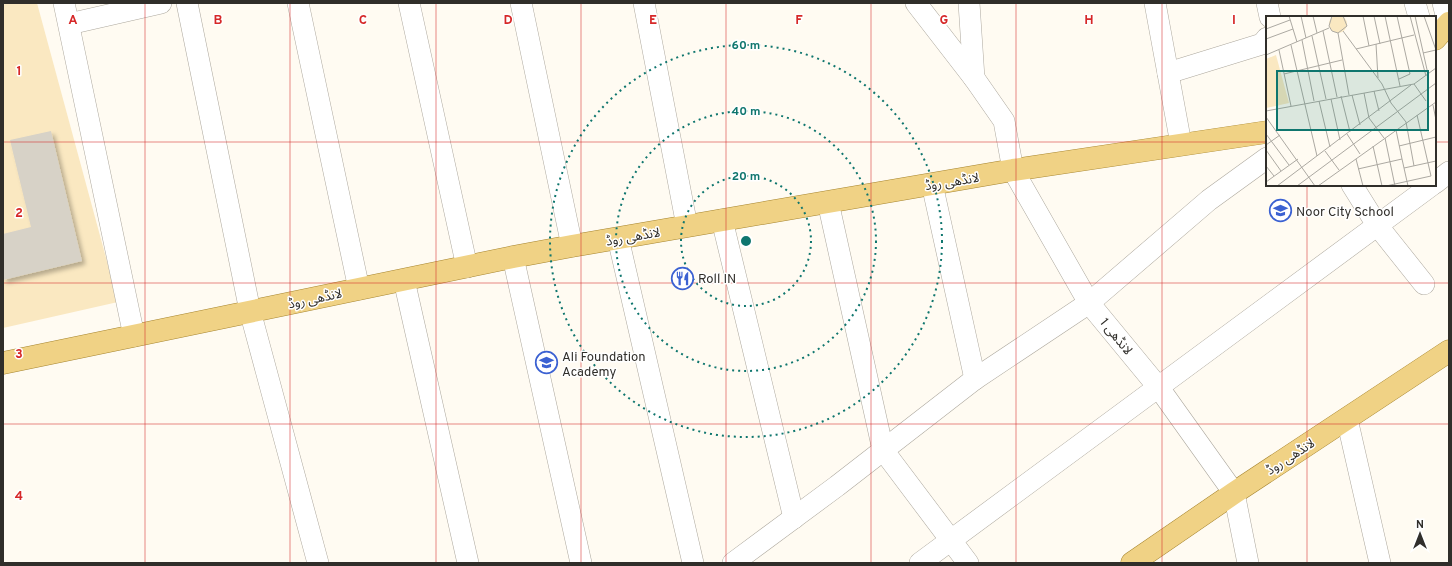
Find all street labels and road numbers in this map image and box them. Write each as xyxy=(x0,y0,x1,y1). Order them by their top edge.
street label: لانڈھی روڈ xyxy=(924,170,981,195)
street label: لانڈھی روڈ xyxy=(605,225,662,251)
street label: لانڈھی روڈ xyxy=(287,286,344,313)
street label: لانڈھی 1 xyxy=(1096,315,1135,359)
street label: لانڈھی روڈ xyxy=(1264,436,1318,479)

